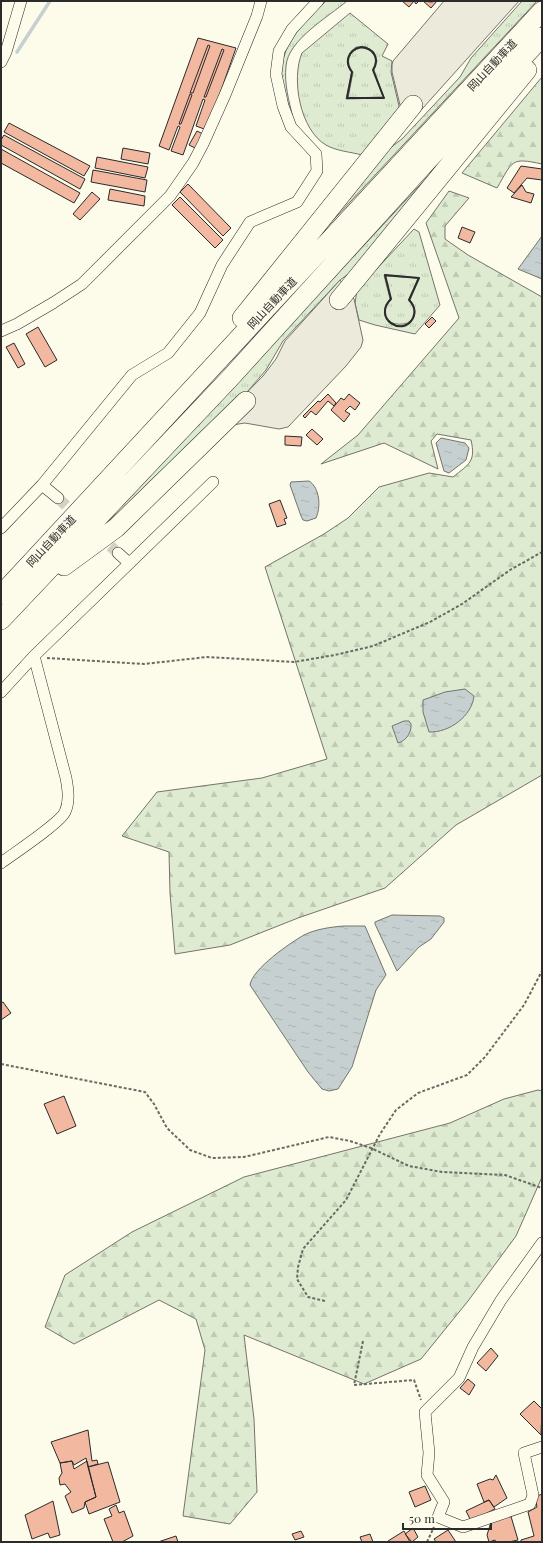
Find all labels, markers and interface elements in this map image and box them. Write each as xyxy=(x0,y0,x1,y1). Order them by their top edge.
street label: 岡山自動車道 xyxy=(464,35,520,94)
street label: 岡山自動車道 xyxy=(244,273,300,332)
street label: 岡山自動車道 xyxy=(23,511,79,570)
scale bar xyxy=(403,1505,491,1531)
text: 50 m xyxy=(409,1510,435,1526)

